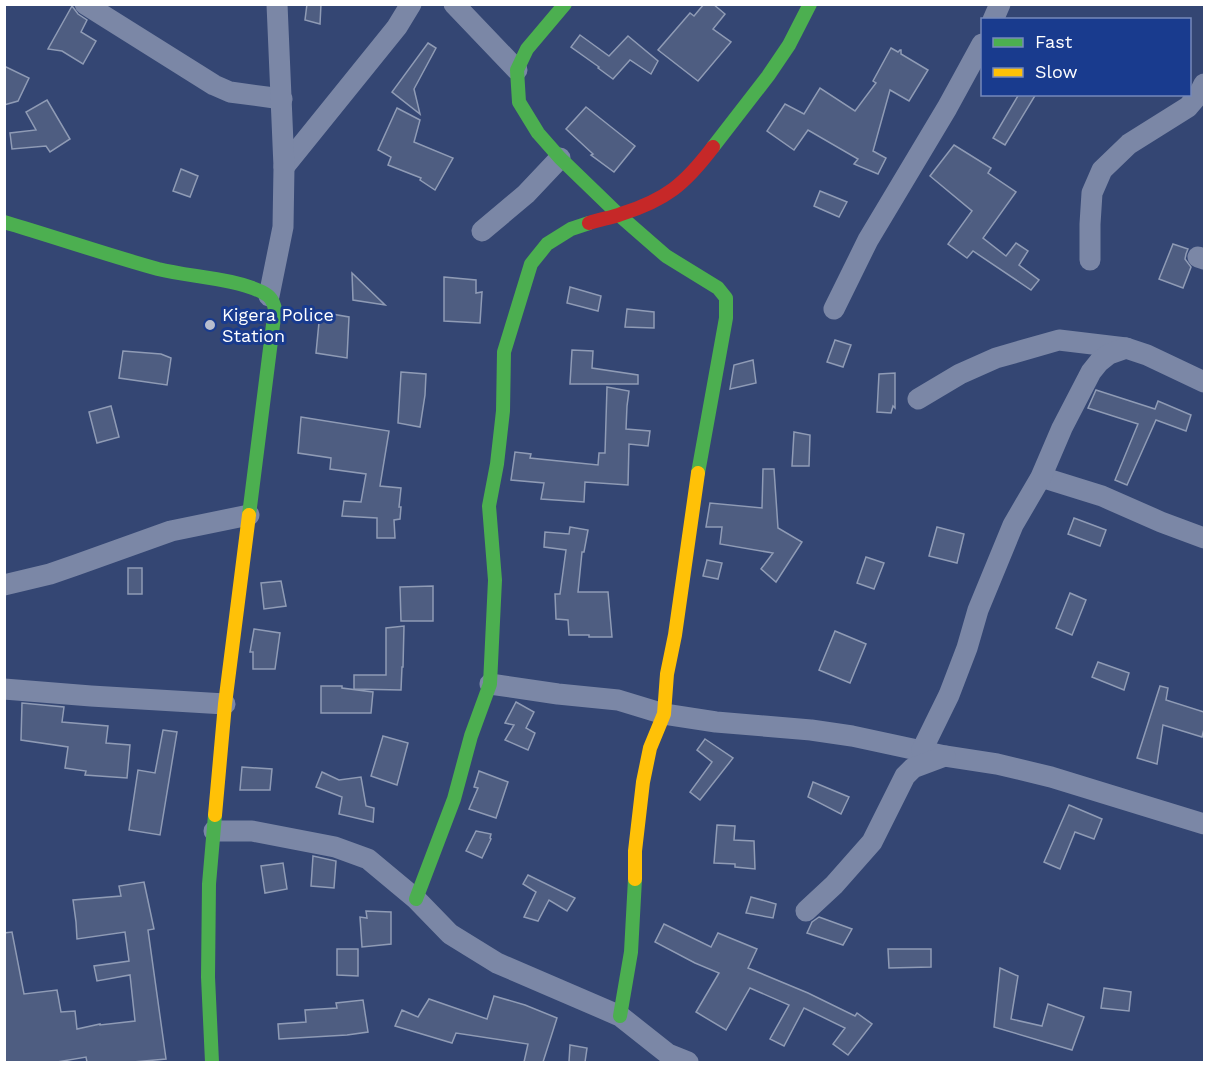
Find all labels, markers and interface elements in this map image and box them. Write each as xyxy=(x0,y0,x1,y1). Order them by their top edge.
legend xyxy=(981,18,1191,96)
text: Fast xyxy=(1035,31,1073,52)
text: Slow xyxy=(1035,61,1078,82)
place label: Kigera Police Station xyxy=(222,304,334,346)
marker: Kigera Police Station xyxy=(203,318,217,332)

